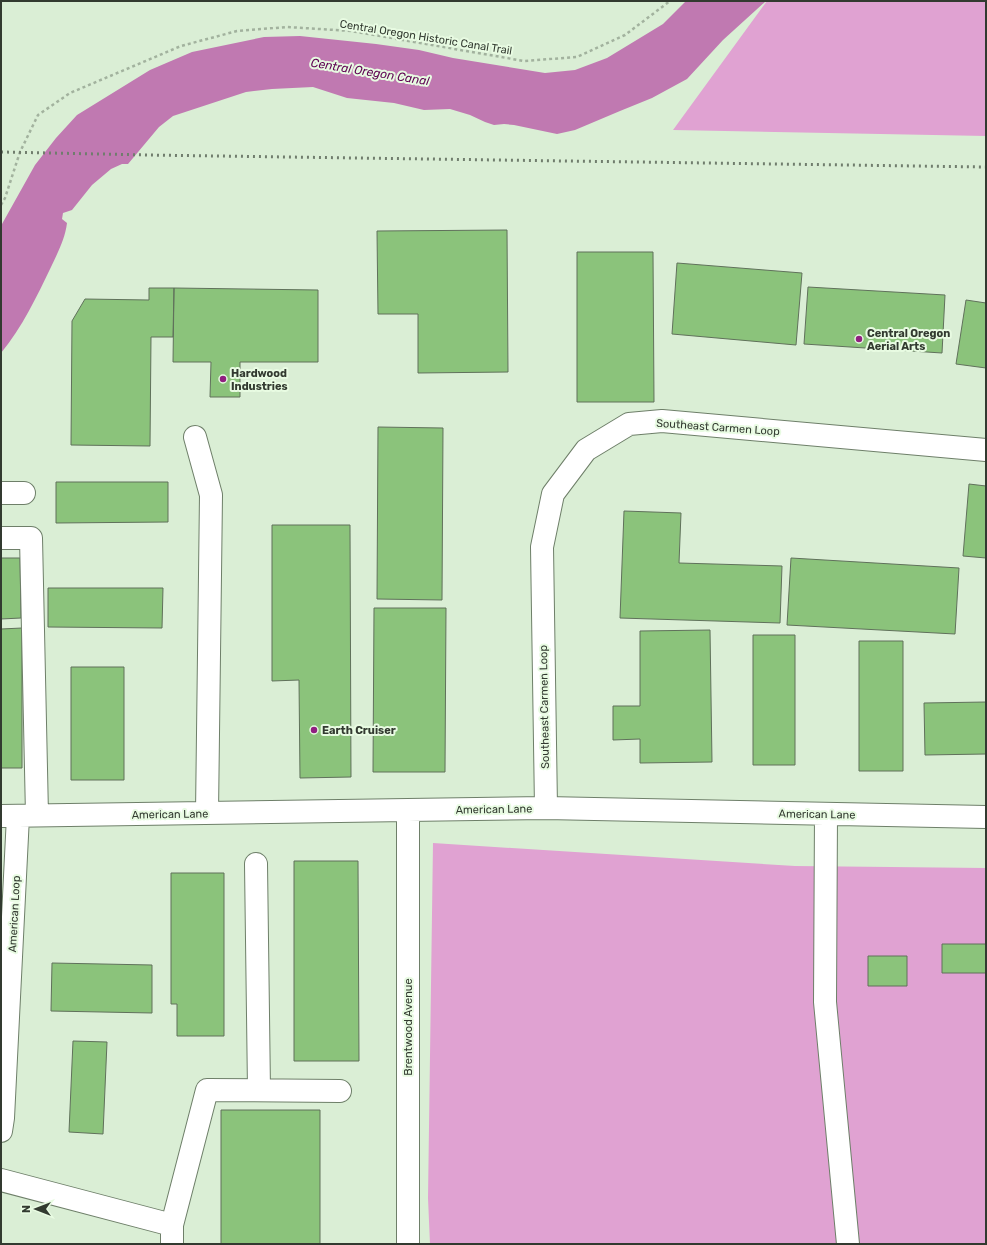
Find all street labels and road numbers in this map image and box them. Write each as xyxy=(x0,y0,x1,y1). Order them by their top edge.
street label: Central Oregon Historic Canal Trail xyxy=(339,17,513,58)
street label: Southeast Carmen Loop xyxy=(656,417,780,438)
street label: Southeast Carmen Loop xyxy=(537,645,552,769)
street label: American Lane xyxy=(456,802,532,817)
street label: American Lane xyxy=(132,807,208,822)
street label: American Lane xyxy=(779,807,855,822)
street label: American Loop xyxy=(6,875,23,953)
street label: Brentwood Avenue xyxy=(402,978,415,1076)

